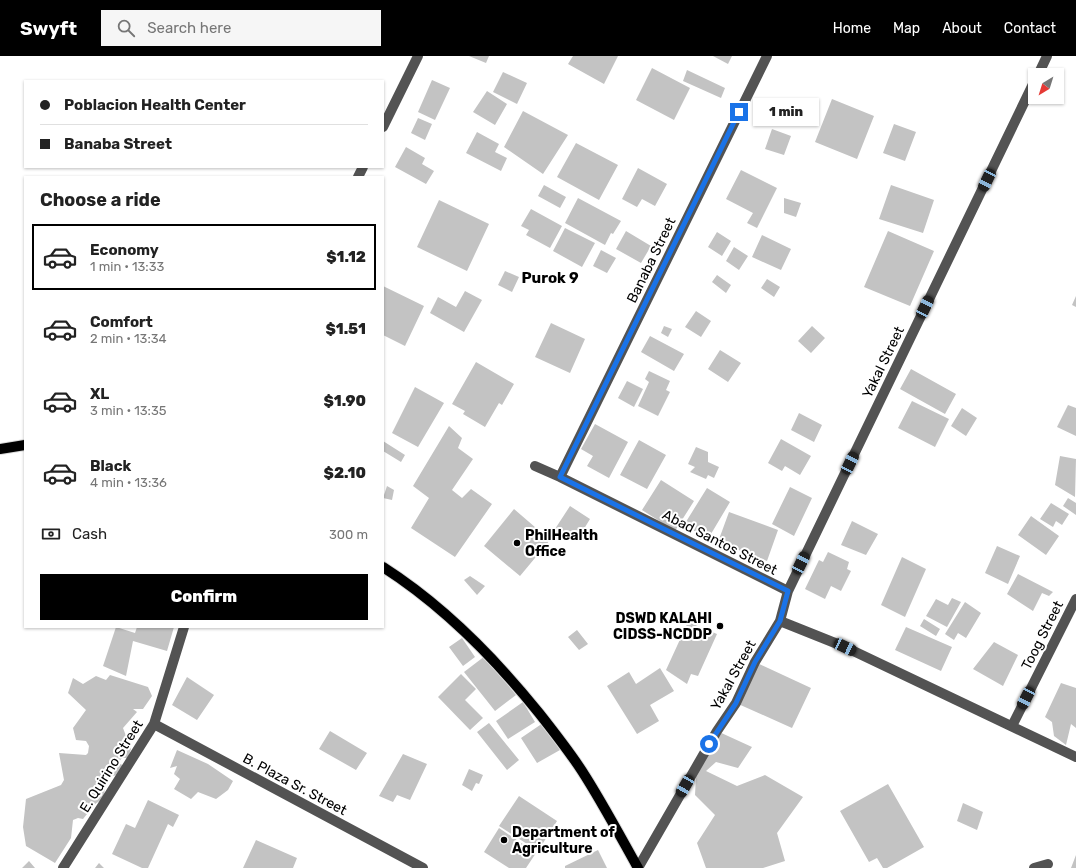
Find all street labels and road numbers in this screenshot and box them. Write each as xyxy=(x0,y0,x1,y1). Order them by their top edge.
street label: Banaba Street xyxy=(623,214,680,306)
street label: Yakal Street xyxy=(859,323,908,401)
street label: Abad Santos Street xyxy=(660,506,780,579)
street label: Toog Street xyxy=(1018,597,1067,673)
street label: Yakal Street xyxy=(707,637,760,713)
street label: E. Quirino Street xyxy=(76,716,147,816)
street label: B. Plaza Sr. Street xyxy=(240,750,350,819)

